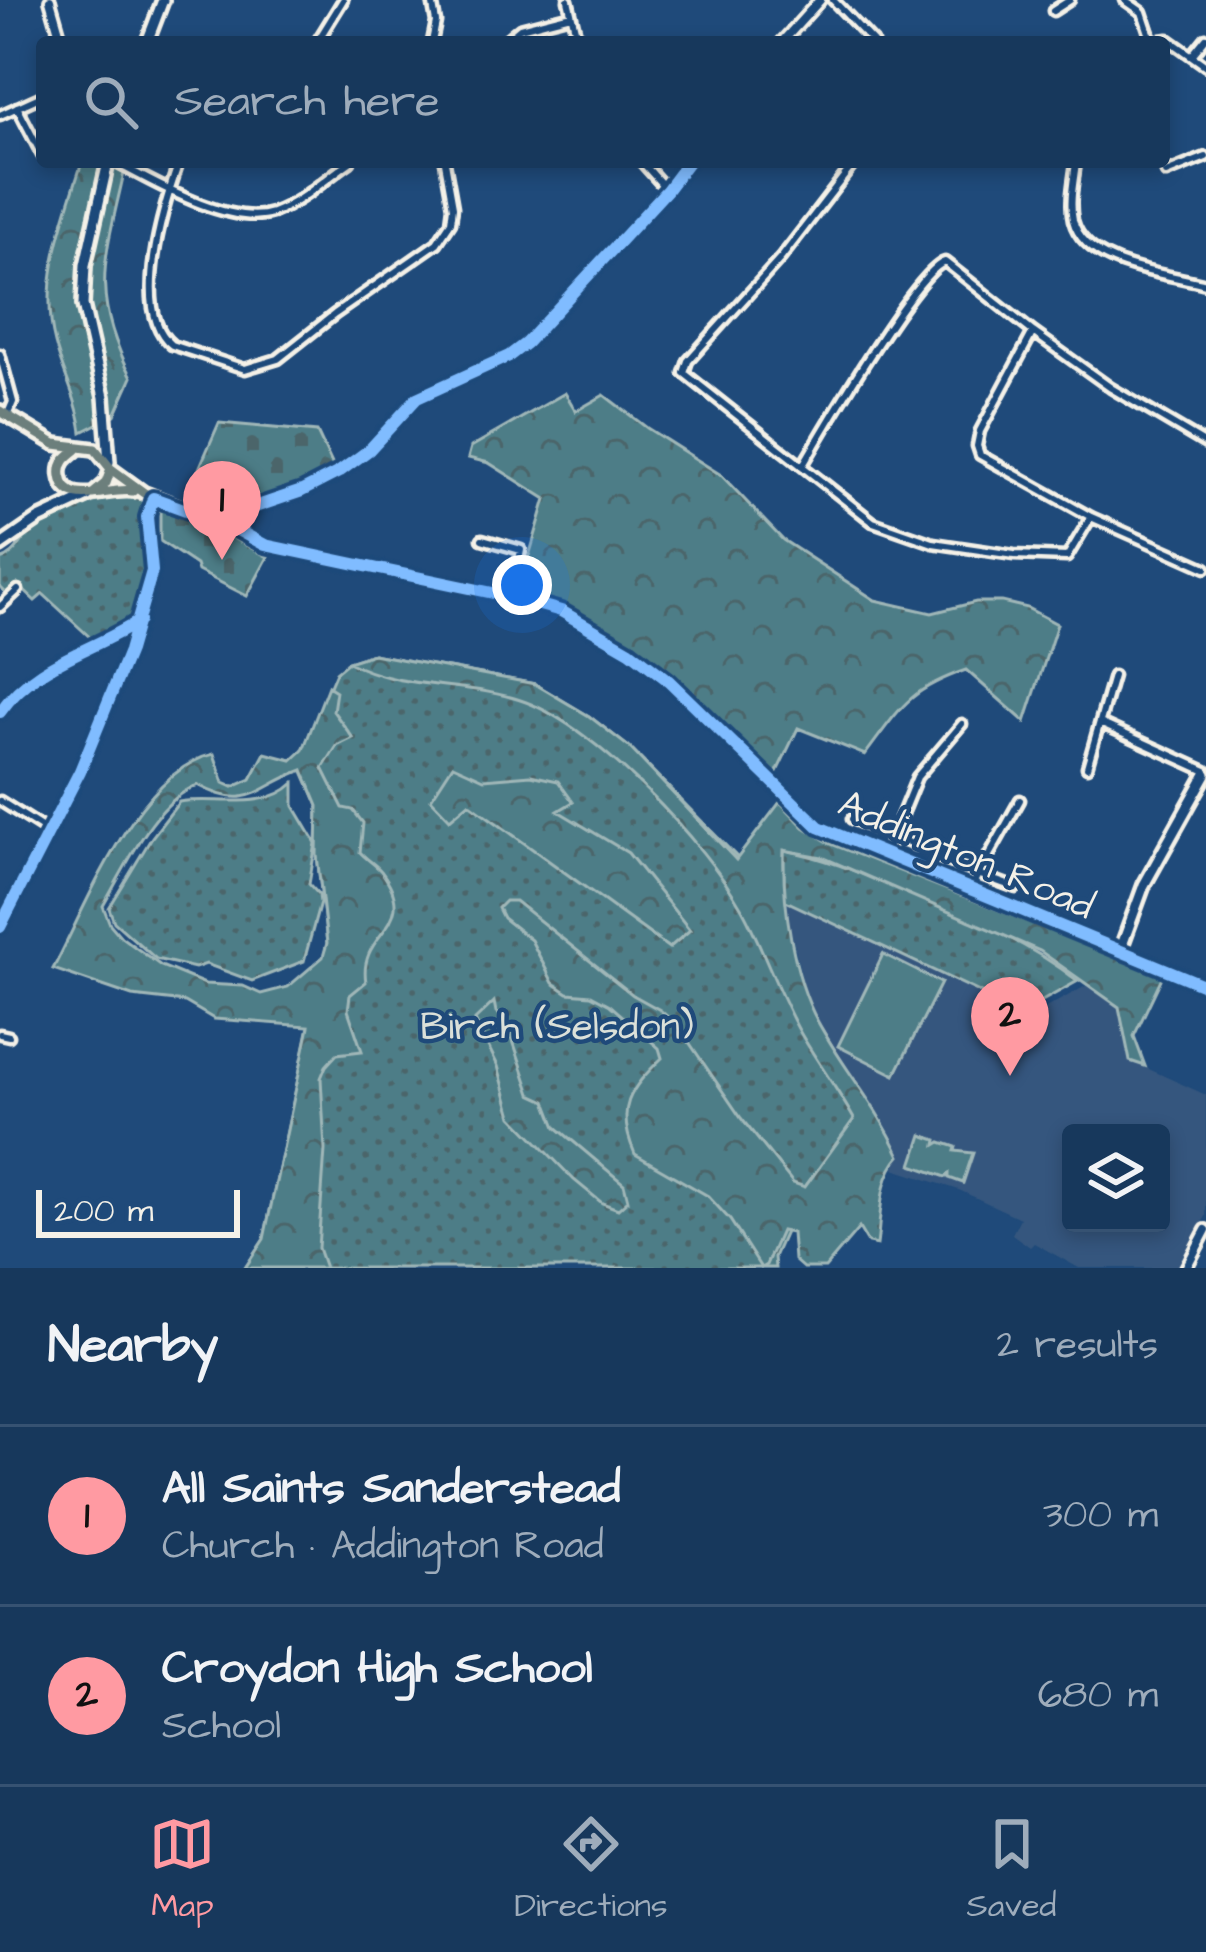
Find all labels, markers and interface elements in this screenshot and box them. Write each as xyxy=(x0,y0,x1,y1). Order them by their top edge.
search box xyxy=(36,36,1170,168)
icon: search xyxy=(78,69,144,135)
text: Search here xyxy=(174,71,440,133)
pin: 1 xyxy=(183,461,261,560)
your location xyxy=(492,555,552,615)
street label: Addington Road xyxy=(830,778,1102,934)
pin: 2 xyxy=(971,977,1049,1076)
park label: Birch (Selsdon) xyxy=(420,1001,694,1055)
map controls xyxy=(1062,1124,1170,1232)
button: layers xyxy=(1062,1124,1170,1232)
scale bar xyxy=(36,1184,240,1237)
text: 200 m xyxy=(54,1188,153,1234)
text: Nearby xyxy=(48,1311,218,1382)
text: 2 results xyxy=(997,1319,1158,1373)
text: All Saints Sanderstead xyxy=(162,1458,621,1520)
text: 1 xyxy=(85,1489,90,1543)
text: 300 m xyxy=(1043,1489,1158,1543)
text: Church · Addington Road xyxy=(162,1520,604,1574)
text: Croydon High School xyxy=(162,1638,593,1700)
text: 2 xyxy=(76,1669,98,1723)
text: 680 m xyxy=(1038,1669,1158,1723)
text: School xyxy=(162,1700,281,1754)
tab: Map xyxy=(149,1811,215,1929)
tab: Directions xyxy=(514,1811,668,1929)
tab: Saved xyxy=(967,1811,1057,1929)

